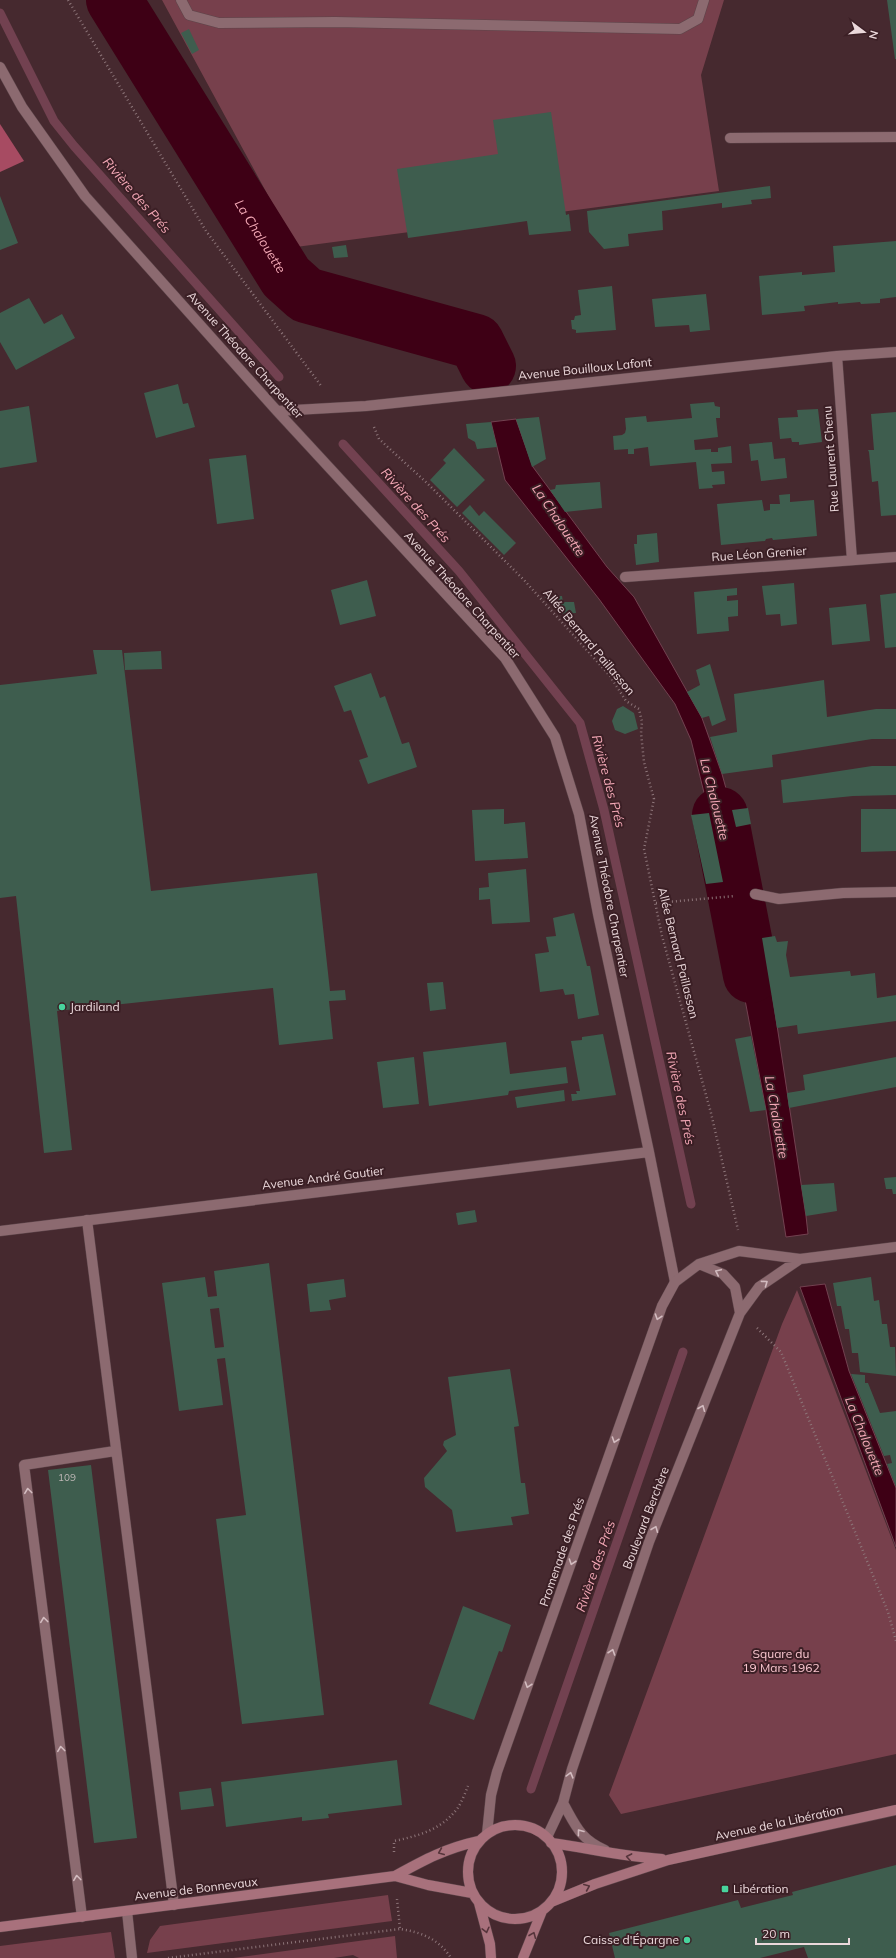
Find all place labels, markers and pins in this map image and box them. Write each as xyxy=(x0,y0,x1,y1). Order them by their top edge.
place label: Jardiland xyxy=(70,999,120,1014)
marker: Jardiland xyxy=(57,1002,67,1012)
place label: Libération xyxy=(733,1881,789,1896)
marker: Libération xyxy=(720,1884,730,1894)
place label: Caisse d'Épargne xyxy=(583,1932,679,1947)
marker: Caisse d'Épargne xyxy=(682,1935,692,1945)

